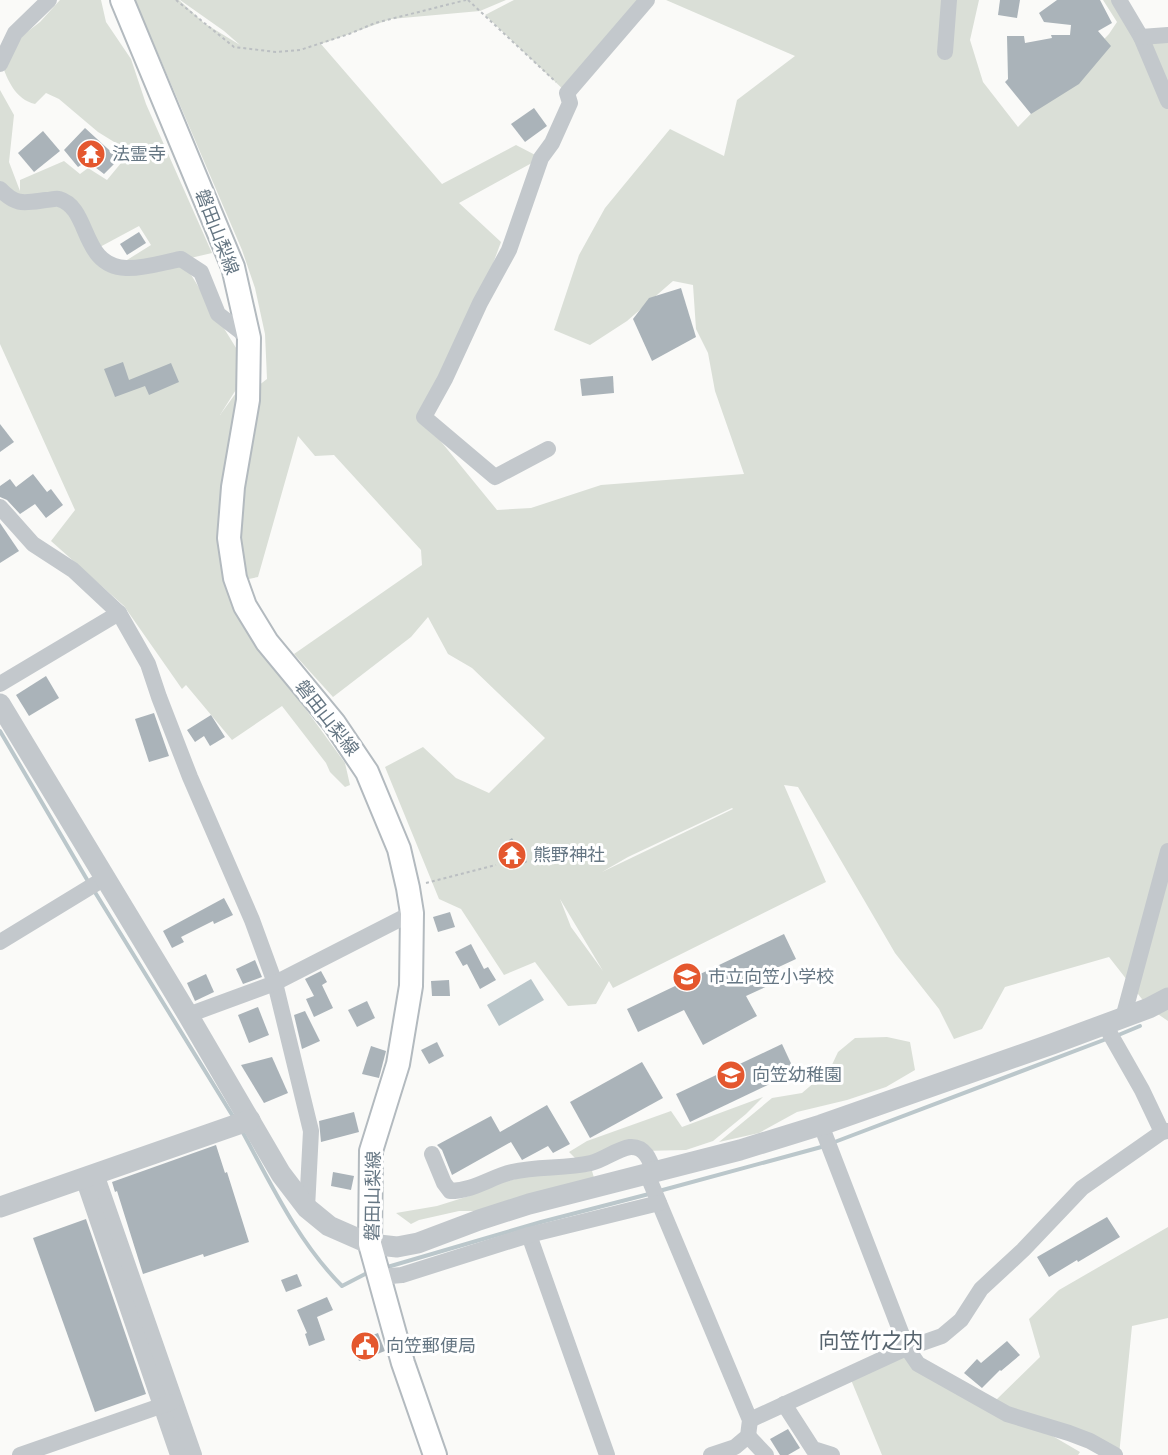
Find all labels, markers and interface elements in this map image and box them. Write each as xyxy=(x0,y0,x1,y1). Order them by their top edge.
temple icon: 法霊寺 xyxy=(75,138,107,170)
place label: 法霊寺 xyxy=(112,142,166,165)
street label: 磐田山梨線 xyxy=(191,186,244,278)
street label: 磐田山梨線 xyxy=(291,675,364,760)
temple icon: 熊野神社 xyxy=(496,839,528,871)
place label: 熊野神社 xyxy=(533,843,605,866)
school or university icon: 市立向笠小学校 xyxy=(671,961,703,993)
place label: 市立向笠小学校 xyxy=(708,965,834,988)
school or university icon: 向笠幼稚園 xyxy=(715,1059,747,1091)
place label: 向笠幼稚園 xyxy=(752,1063,842,1086)
street label: 磐田山梨線 xyxy=(360,1151,385,1241)
district label: 向笠竹之内 xyxy=(819,1327,924,1353)
public building icon: 向笠郵便局 xyxy=(349,1330,381,1362)
place label: 向笠郵便局 xyxy=(386,1334,476,1357)

